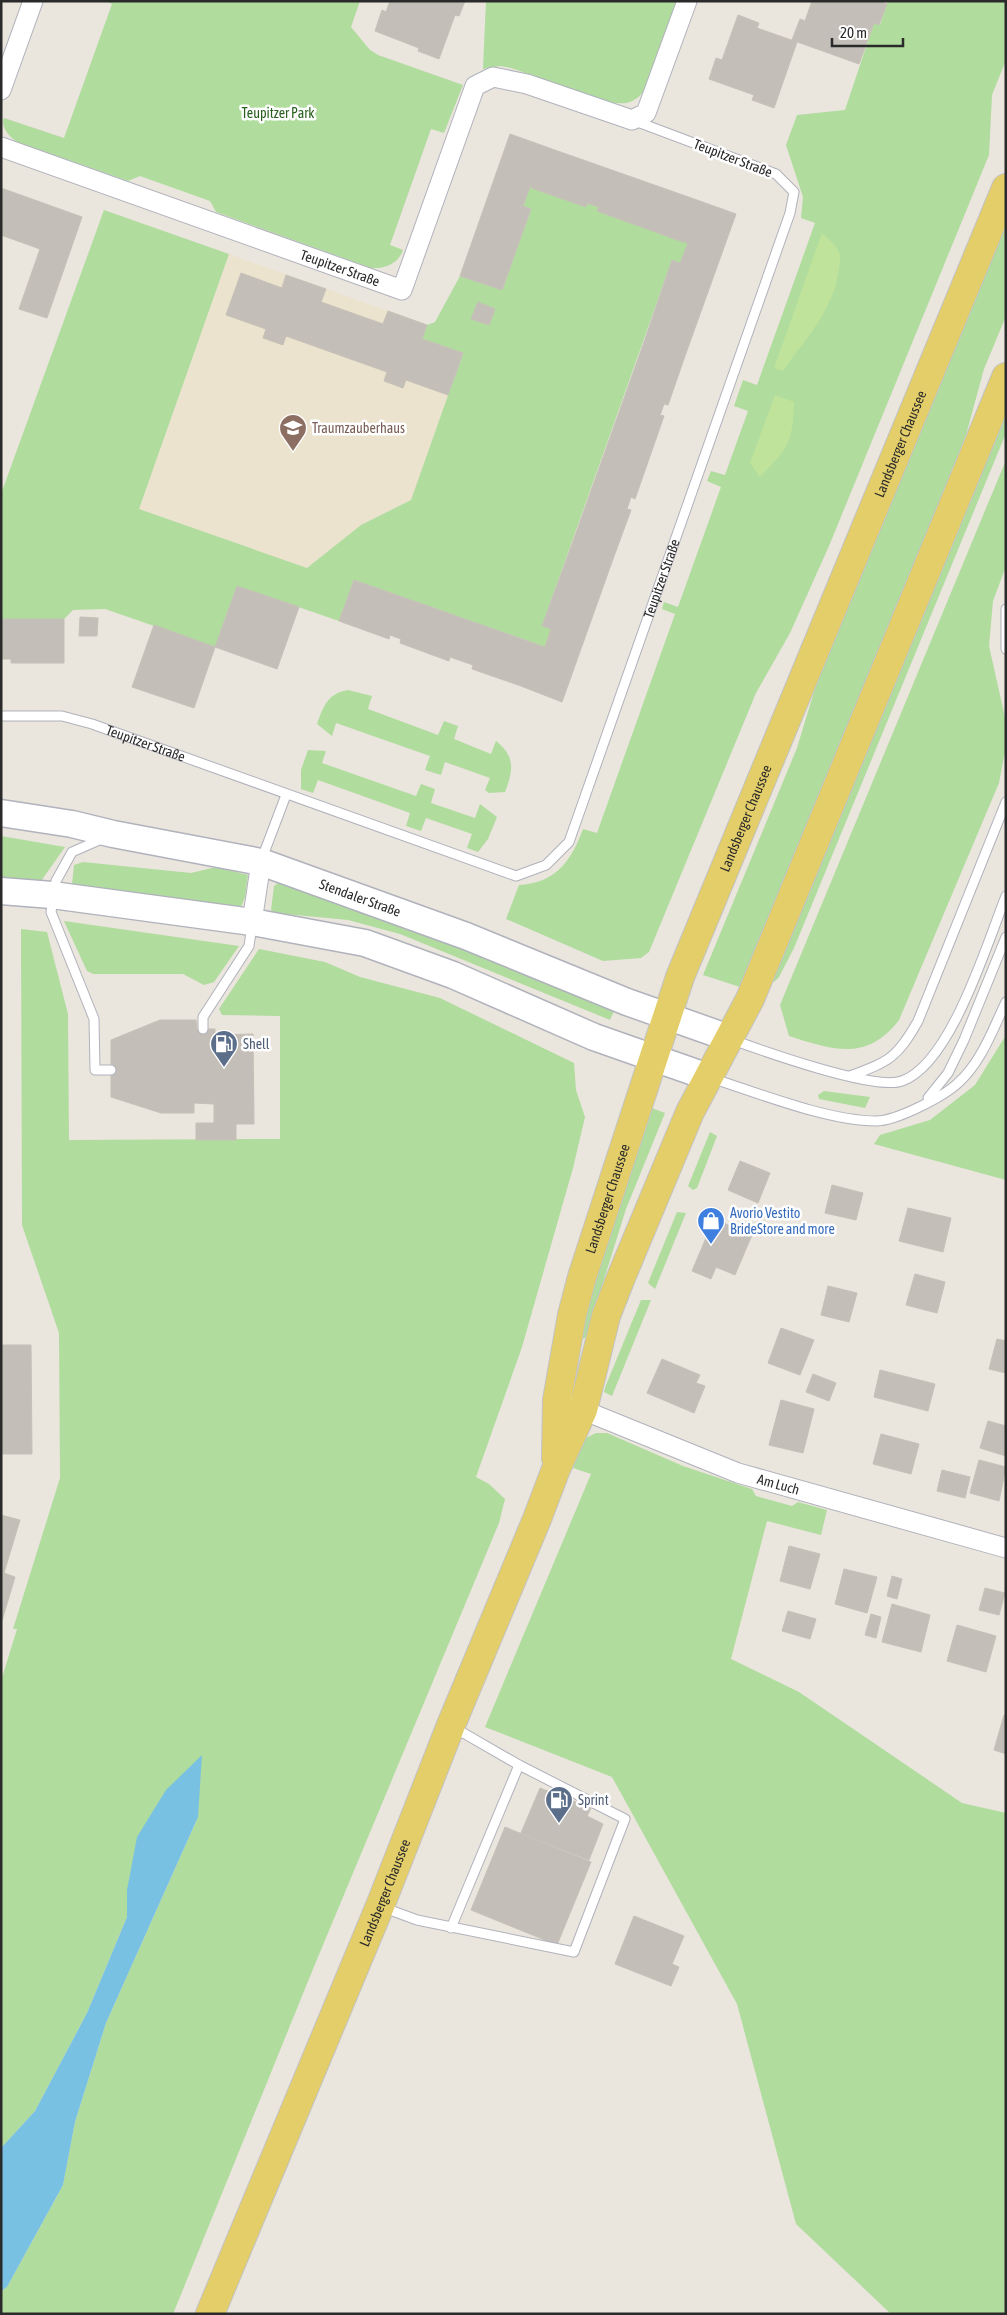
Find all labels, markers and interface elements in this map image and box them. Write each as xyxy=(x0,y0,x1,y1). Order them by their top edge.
scale bar xyxy=(832,15,903,47)
text: 20 m xyxy=(840,24,867,41)
park label: Teupitzer Park xyxy=(242,105,315,121)
street label: Teupitzer Straße xyxy=(691,136,775,180)
street label: Teupitzer Straße xyxy=(298,246,382,289)
street label: Landsberger Chaussee xyxy=(871,388,929,500)
school or university icon: Traumzauberhaus xyxy=(278,413,308,452)
place label: Traumzauberhaus xyxy=(312,420,405,436)
street label: Teupitzer Straße xyxy=(640,537,683,621)
street label: Teupitzer Straße xyxy=(104,722,187,765)
street label: Landsberger Chaussee xyxy=(716,762,775,874)
street label: Stendaler Straße xyxy=(317,876,403,920)
fuel station icon: Shell xyxy=(209,1029,239,1068)
place label: Shell xyxy=(243,1036,270,1052)
street label: Landsberger Chaussee xyxy=(582,1142,633,1255)
place label: Avorio Vestito BrideStore and more xyxy=(730,1205,835,1237)
shop icon: Avorio Vestito BrideStore and more xyxy=(696,1206,726,1245)
street label: Am Luch xyxy=(755,1471,801,1498)
fuel station icon: Sprint xyxy=(544,1785,574,1824)
place label: Sprint xyxy=(578,1792,609,1808)
street label: Landsberger Chaussee xyxy=(356,1837,413,1949)

